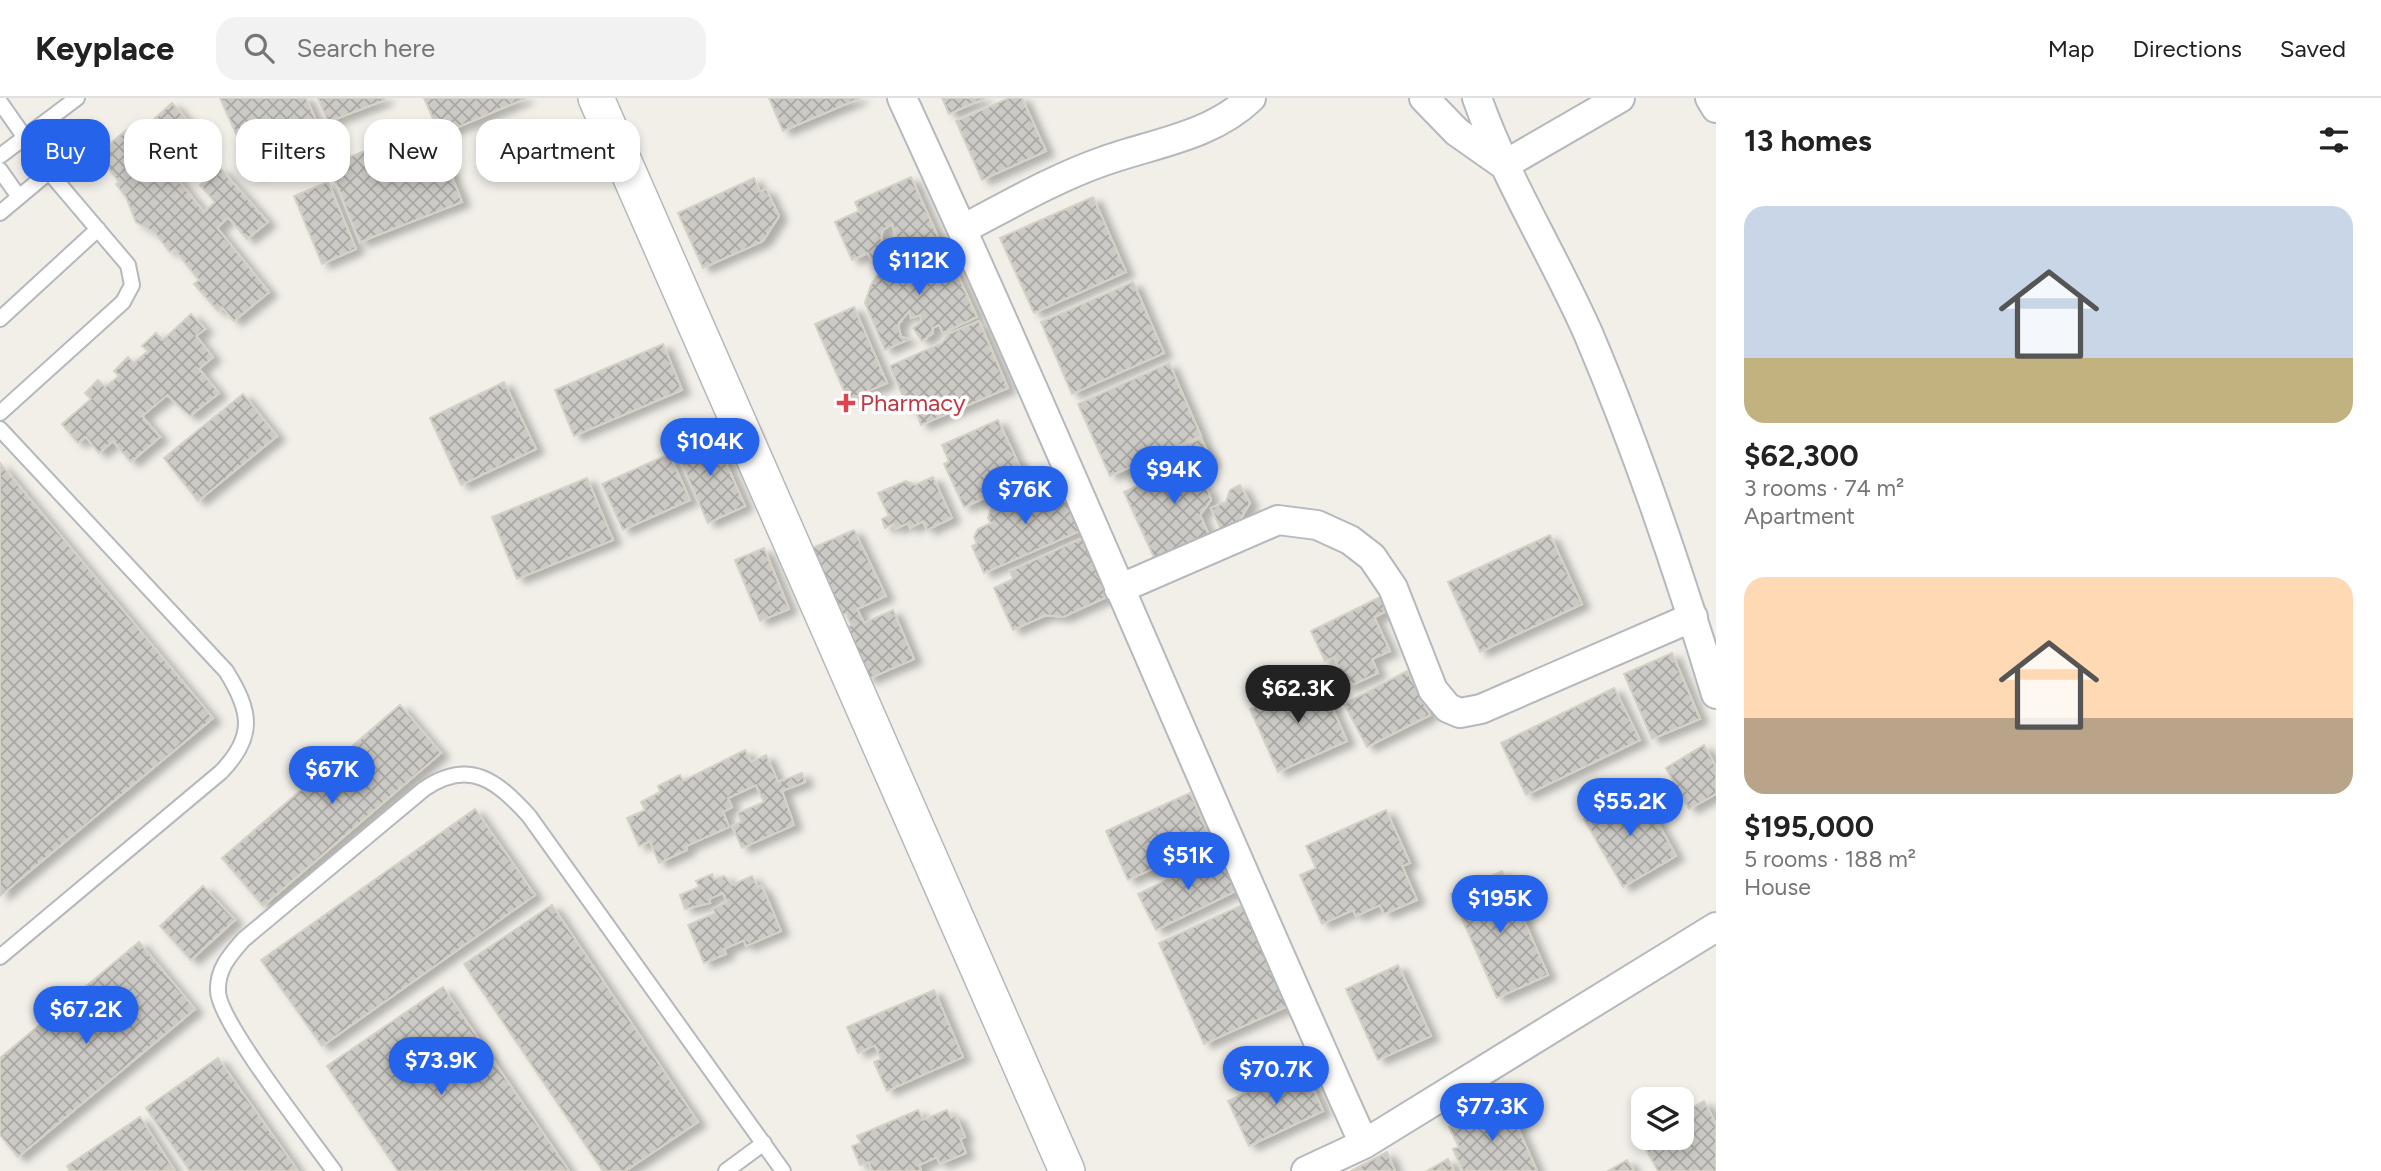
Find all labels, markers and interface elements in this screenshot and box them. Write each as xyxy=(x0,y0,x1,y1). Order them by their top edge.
search box xyxy=(216,17,706,80)
text: Keyplace xyxy=(35,29,174,68)
icon: search xyxy=(240,29,278,67)
text: Search here xyxy=(296,32,435,64)
text: Map xyxy=(2048,34,2094,63)
text: Directions xyxy=(2132,34,2242,63)
text: Saved xyxy=(2280,34,2346,63)
chip: Buy xyxy=(21,119,110,182)
chip: Rent xyxy=(124,119,222,182)
chip: Filters xyxy=(236,119,350,182)
chip: New xyxy=(364,119,462,182)
chip: Apartment xyxy=(476,119,640,182)
icon: filters xyxy=(2315,121,2353,159)
text: 13 homes xyxy=(1744,122,1872,159)
pin: $112K xyxy=(870,238,968,297)
text: $112K xyxy=(889,246,949,274)
icon: home xyxy=(1986,251,2112,377)
place label: Pharmacy xyxy=(860,388,966,417)
marker: Pharmacy xyxy=(838,395,854,411)
pin: $104K xyxy=(661,418,759,478)
text: $104K xyxy=(676,427,744,455)
text: $62,300 xyxy=(1744,437,1859,474)
pin: $94K xyxy=(1133,446,1215,506)
text: $94K xyxy=(1146,455,1202,483)
pin: $76K xyxy=(984,466,1066,526)
text: 3 rooms · 74 m² xyxy=(1744,474,1904,502)
text: $76K xyxy=(998,475,1052,503)
text: Apartment xyxy=(1744,502,1855,530)
icon: home xyxy=(1986,622,2112,748)
pin: $62.3K xyxy=(1241,666,1355,725)
text: $62.3K xyxy=(1261,674,1335,702)
pin: $67K xyxy=(291,746,373,806)
text: $67K xyxy=(305,755,359,783)
pin: $55.2K xyxy=(1573,778,1687,838)
text: $55.2K xyxy=(1593,787,1667,815)
text: $195,000 xyxy=(1744,808,1874,845)
pin: $51K xyxy=(1147,832,1229,892)
text: $51K xyxy=(1162,841,1214,869)
text: 5 rooms · 188 m² xyxy=(1744,845,1916,873)
text: House xyxy=(1744,873,1811,901)
pin: $195K xyxy=(1451,876,1549,935)
text: $195K xyxy=(1468,884,1532,912)
pin: $67.2K xyxy=(29,986,143,1046)
text: $67.2K xyxy=(49,995,123,1023)
pin: $73.9K xyxy=(384,1038,498,1097)
text: $73.9K xyxy=(405,1046,477,1074)
pin: $70.7K xyxy=(1219,1046,1333,1106)
text: $70.7K xyxy=(1239,1055,1313,1083)
pin: $77.3K xyxy=(1435,1084,1549,1143)
map controls xyxy=(1631,1087,1694,1150)
button: layers xyxy=(1631,1087,1694,1150)
text: $77.3K xyxy=(1456,1092,1528,1120)

